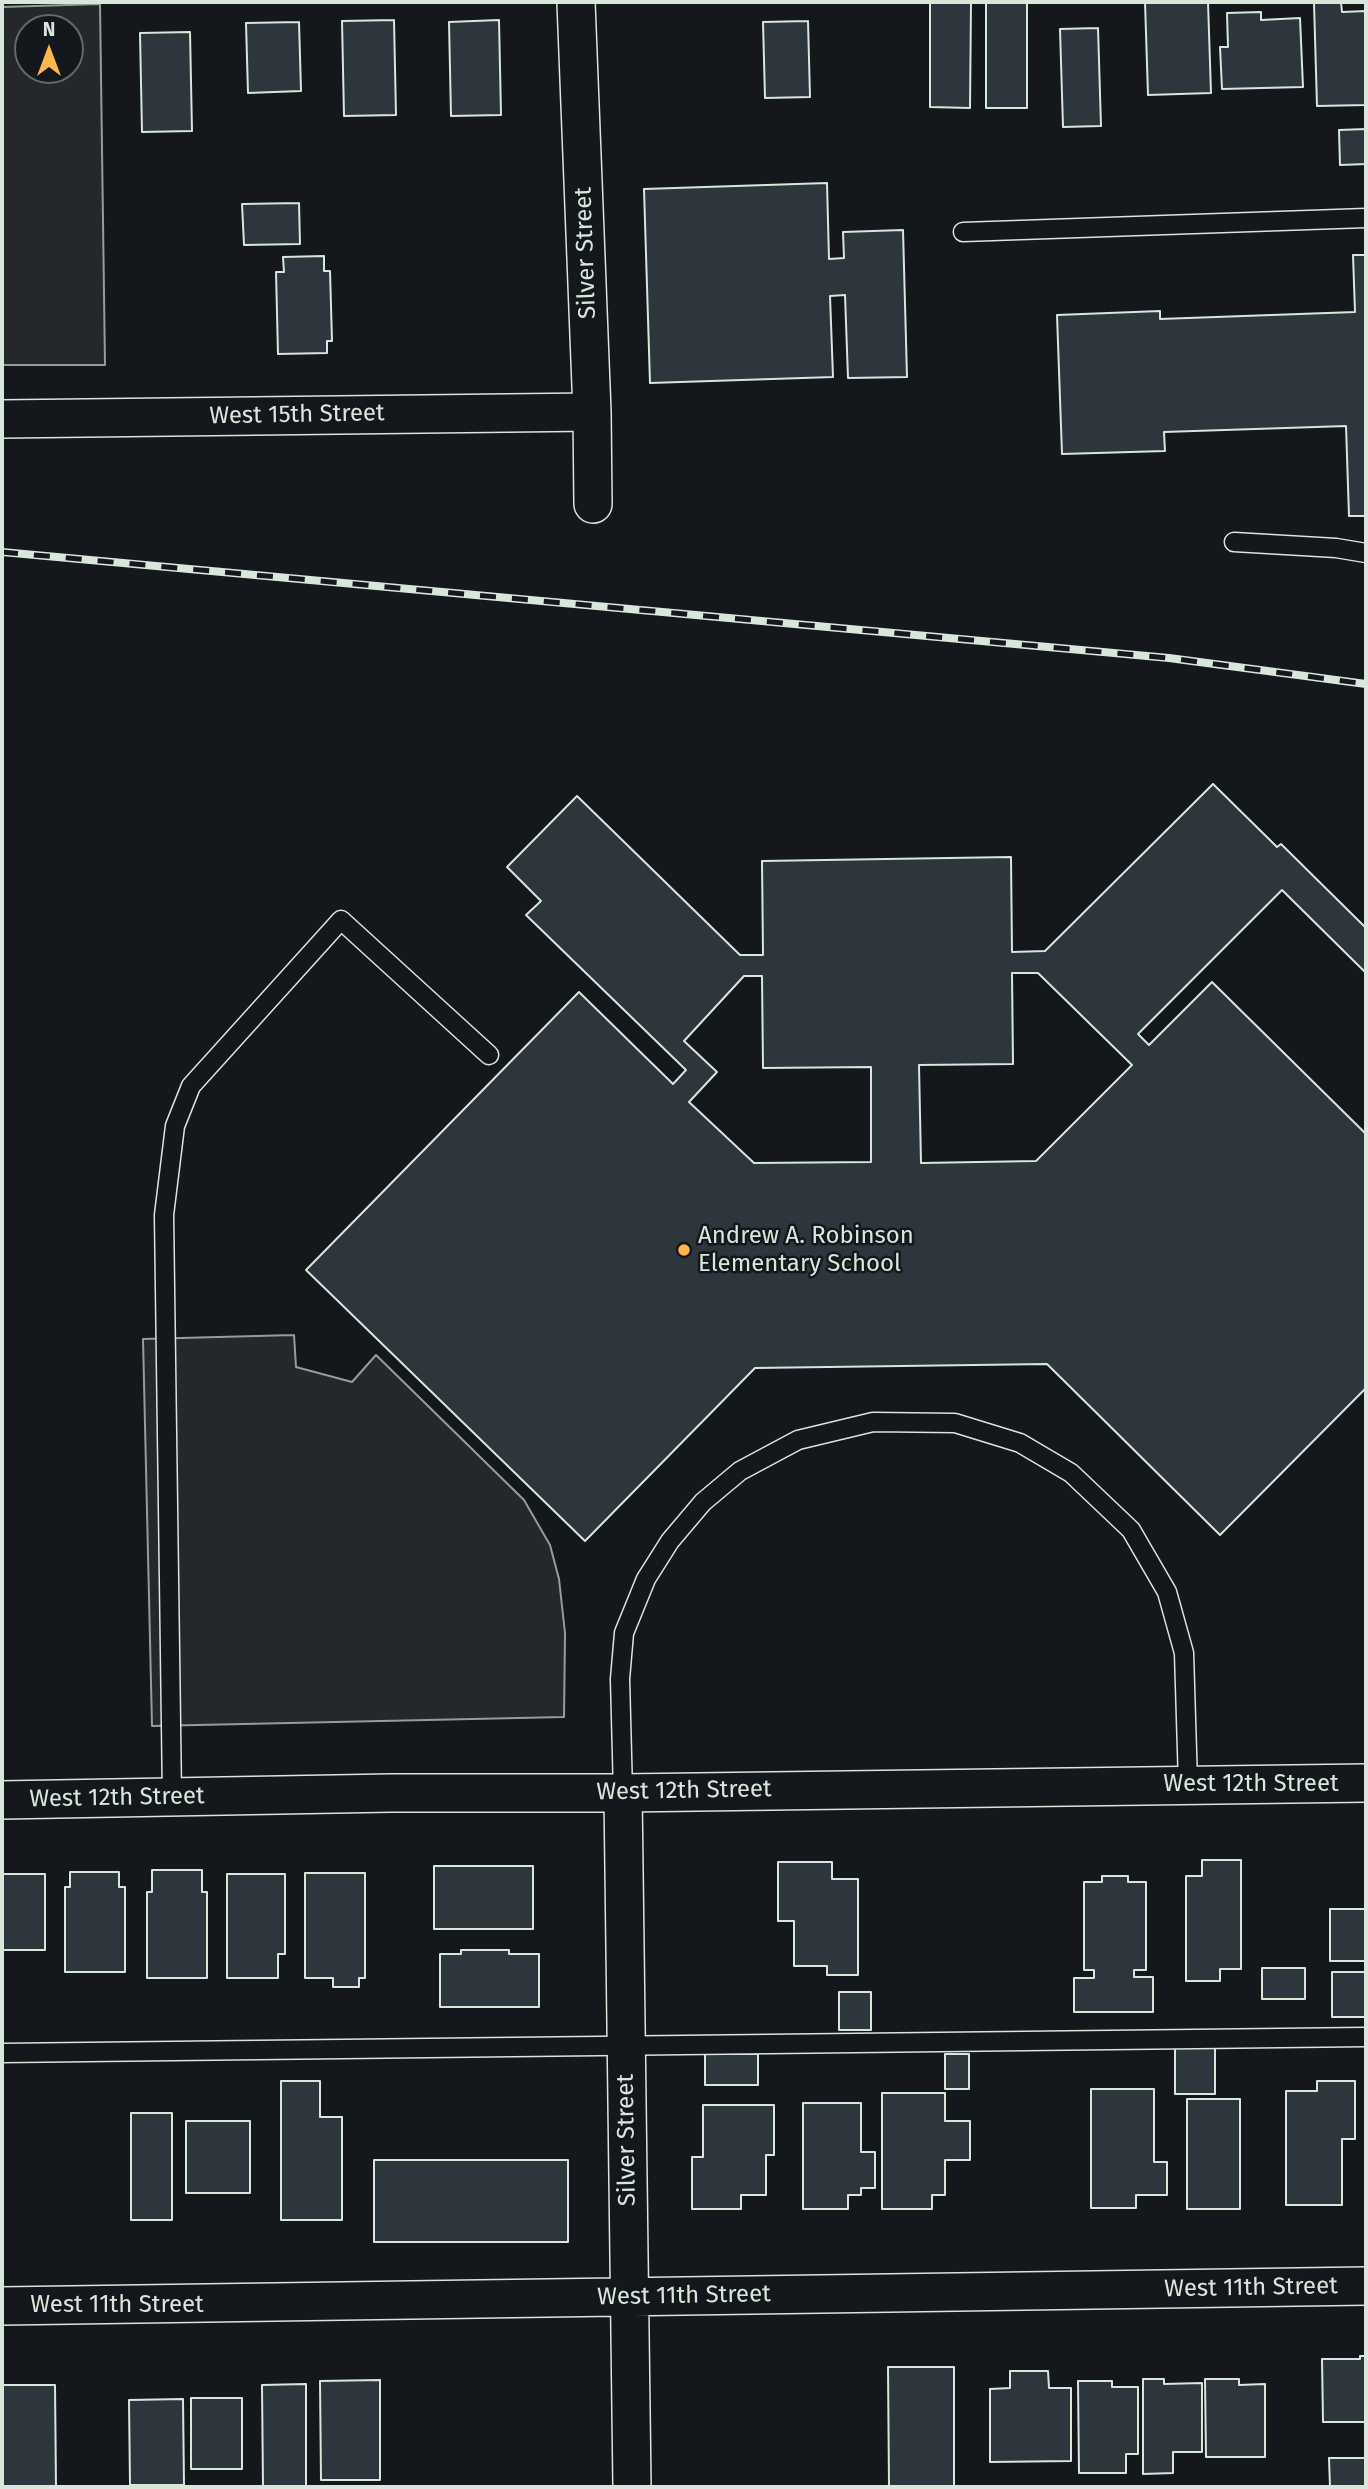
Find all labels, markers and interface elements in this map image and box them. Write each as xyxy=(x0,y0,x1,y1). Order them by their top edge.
north arrow xyxy=(14,14,84,84)
text: N xyxy=(43,18,55,41)
street label: Silver Street xyxy=(569,186,603,320)
street label: West 15th Street xyxy=(209,399,385,431)
place label: Andrew A. Robinson Elementary School xyxy=(698,1222,914,1278)
marker: Andrew A. Robinson Elementary School xyxy=(676,1242,692,1258)
street label: West 12th Street xyxy=(1163,1770,1339,1798)
street label: West 12th Street xyxy=(596,1775,772,1807)
street label: West 12th Street xyxy=(29,1782,205,1814)
street label: Silver Street xyxy=(611,2074,643,2206)
street label: West 11th Street xyxy=(1164,2272,1338,2304)
street label: West 11th Street xyxy=(597,2280,771,2312)
street label: West 11th Street xyxy=(30,2291,204,2319)

